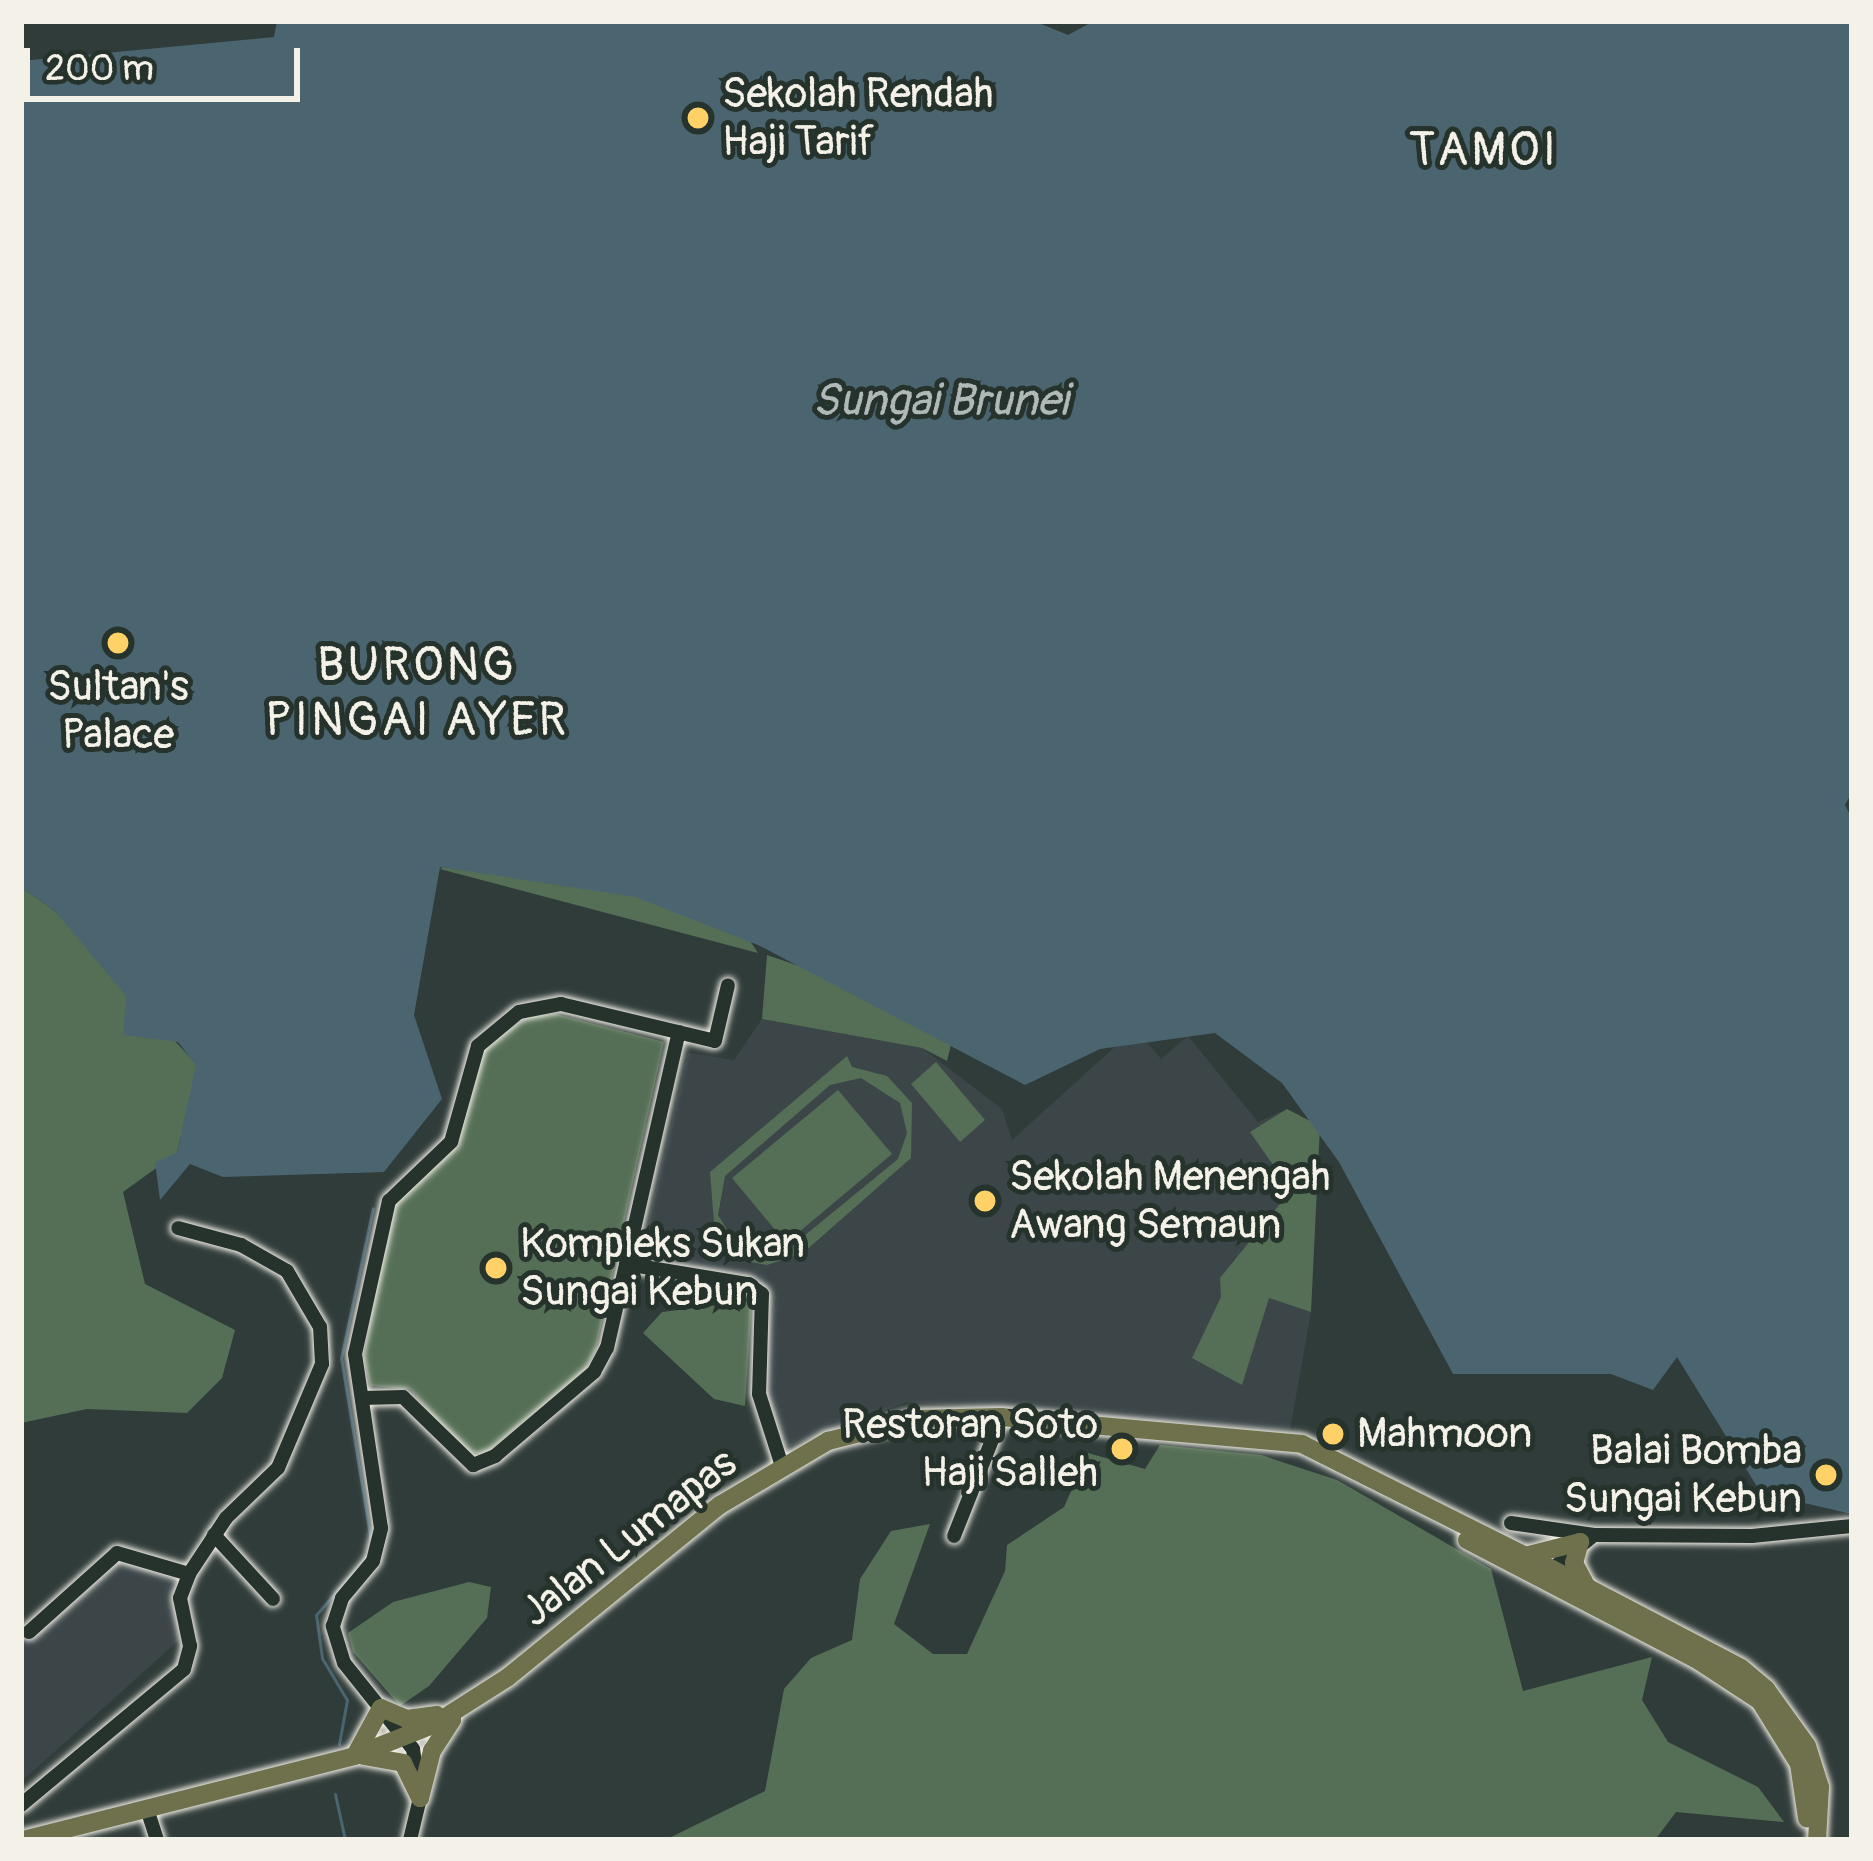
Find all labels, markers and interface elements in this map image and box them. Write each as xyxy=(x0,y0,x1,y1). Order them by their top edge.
scale bar xyxy=(30,24,306,98)
text: 200 m xyxy=(45,46,154,91)
place label: Sekolah Rendah Haji Tarif xyxy=(722,69,993,168)
marker: Sekolah Rendah Haji Tarif xyxy=(685,105,711,131)
district label: TAMOI xyxy=(1409,122,1559,180)
water label: Sungai Brunei xyxy=(812,375,1068,429)
marker: Sultan's Palace xyxy=(105,630,131,656)
district label: BURONG PINGAI AYER xyxy=(265,636,569,749)
place label: Sultan's Palace xyxy=(47,662,189,760)
place label: Sekolah Menengah Awang Semaun xyxy=(1009,1152,1330,1250)
marker: Sekolah Menengah Awang Semaun xyxy=(972,1188,998,1214)
place label: Kompleks Sukan Sungai Kebun xyxy=(520,1219,805,1318)
marker: Kompleks Sukan Sungai Kebun xyxy=(483,1255,509,1281)
place label: Restoran Soto Haji Salleh xyxy=(842,1400,1098,1498)
place label: Mahmoon xyxy=(1357,1409,1532,1459)
marker: Mahmoon xyxy=(1320,1421,1346,1447)
place label: Balai Bomba Sungai Kebun xyxy=(1564,1426,1802,1524)
marker: Restoran Soto Haji Salleh xyxy=(1109,1436,1135,1462)
street label: Jalan Lumapas xyxy=(511,1438,747,1638)
marker: Balai Bomba Sungai Kebun xyxy=(1813,1462,1839,1488)

